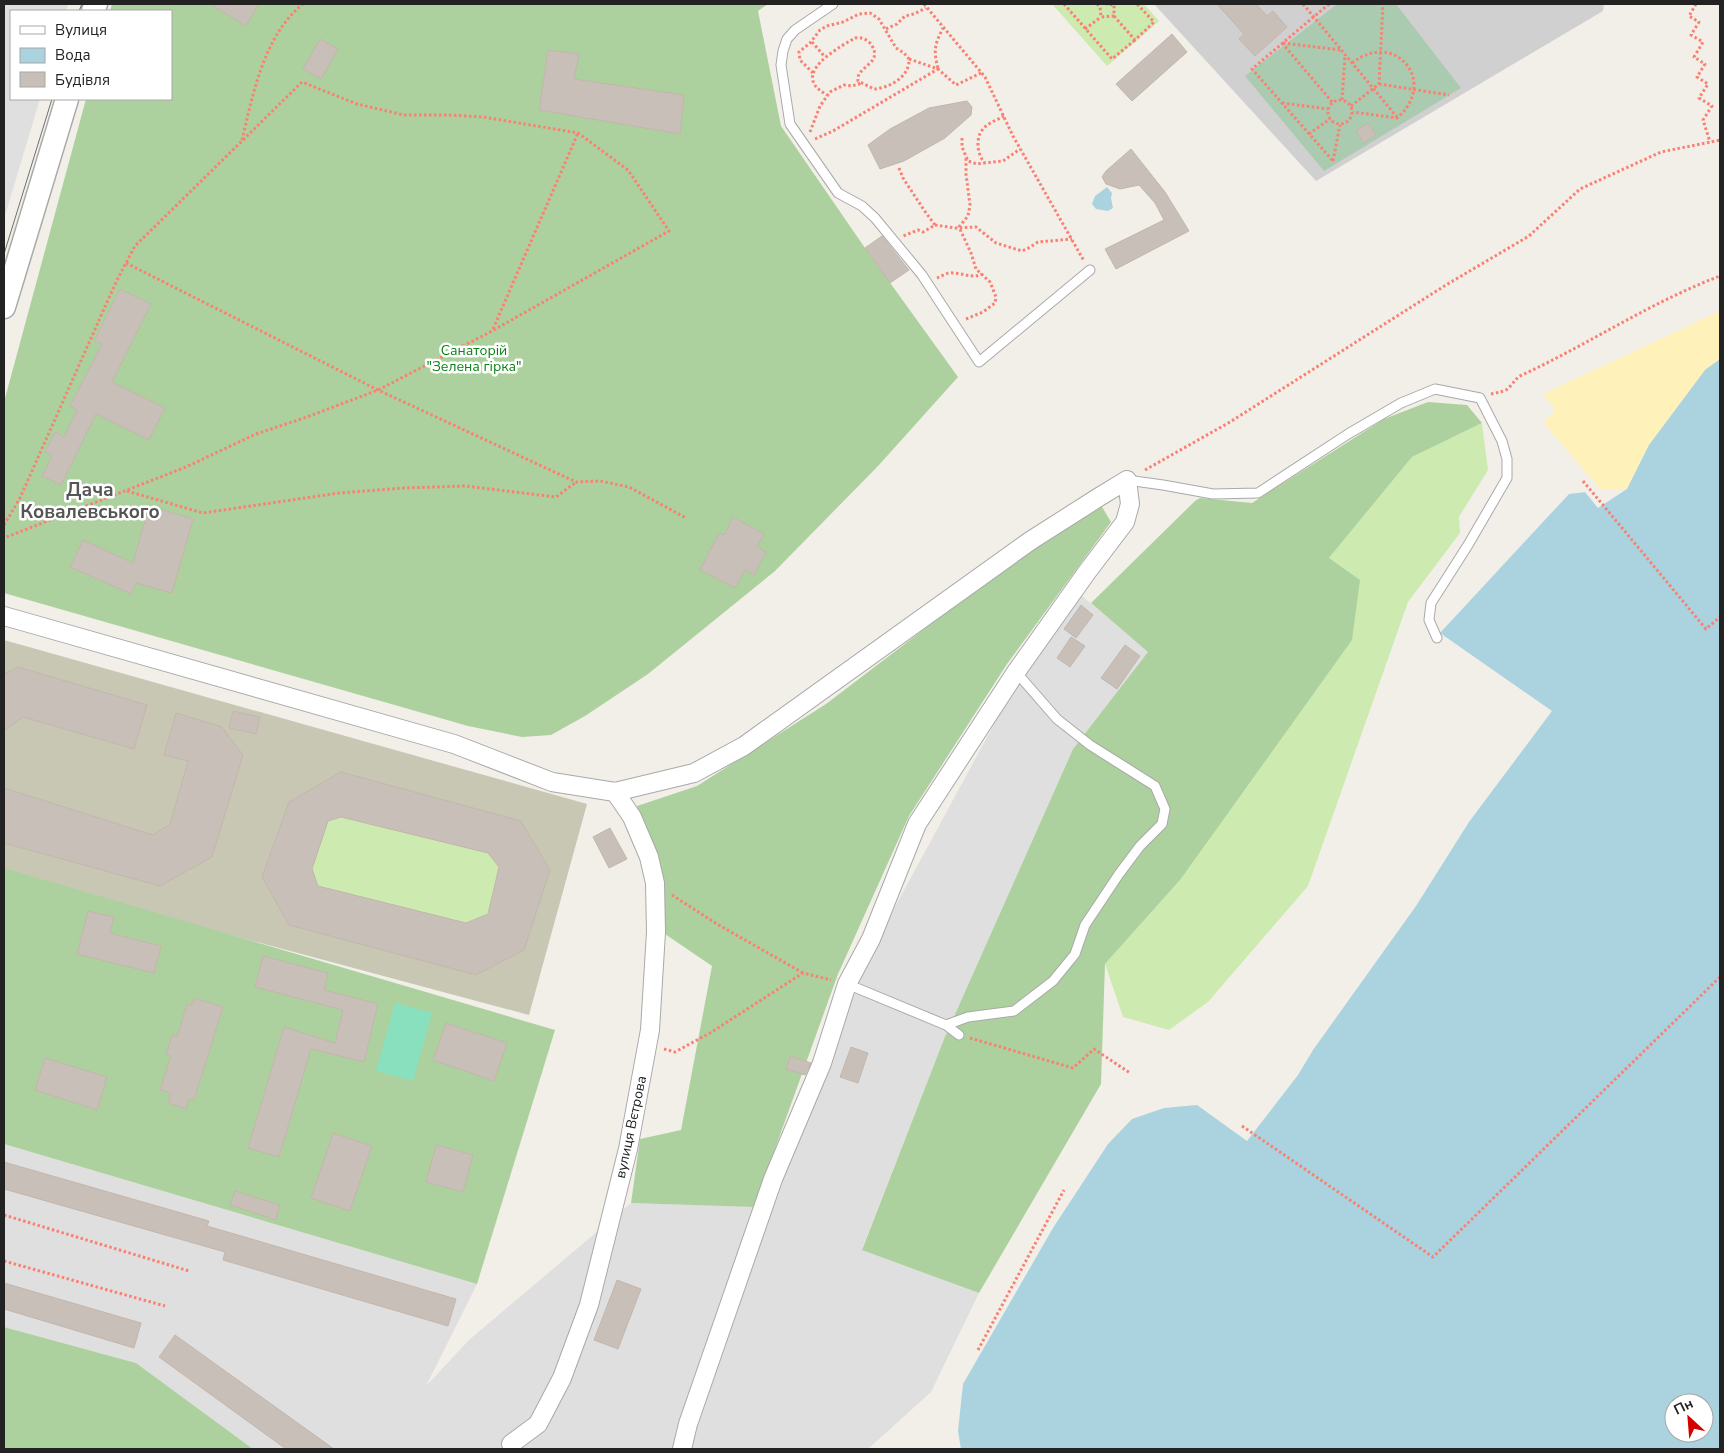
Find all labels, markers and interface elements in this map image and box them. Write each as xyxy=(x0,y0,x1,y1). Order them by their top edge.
legend xyxy=(10,10,172,100)
text: Вулиця xyxy=(55,20,107,40)
text: Вода xyxy=(55,45,91,65)
text: Будівля xyxy=(55,70,110,90)
park label: Санаторій "Зелена гірка" xyxy=(426,341,522,376)
district label: Дача Ковалевського xyxy=(20,477,160,525)
street label: вулиця Вєтрова xyxy=(611,1074,651,1180)
north arrow xyxy=(1664,1393,1714,1443)
text: Пн xyxy=(1671,1394,1696,1420)

